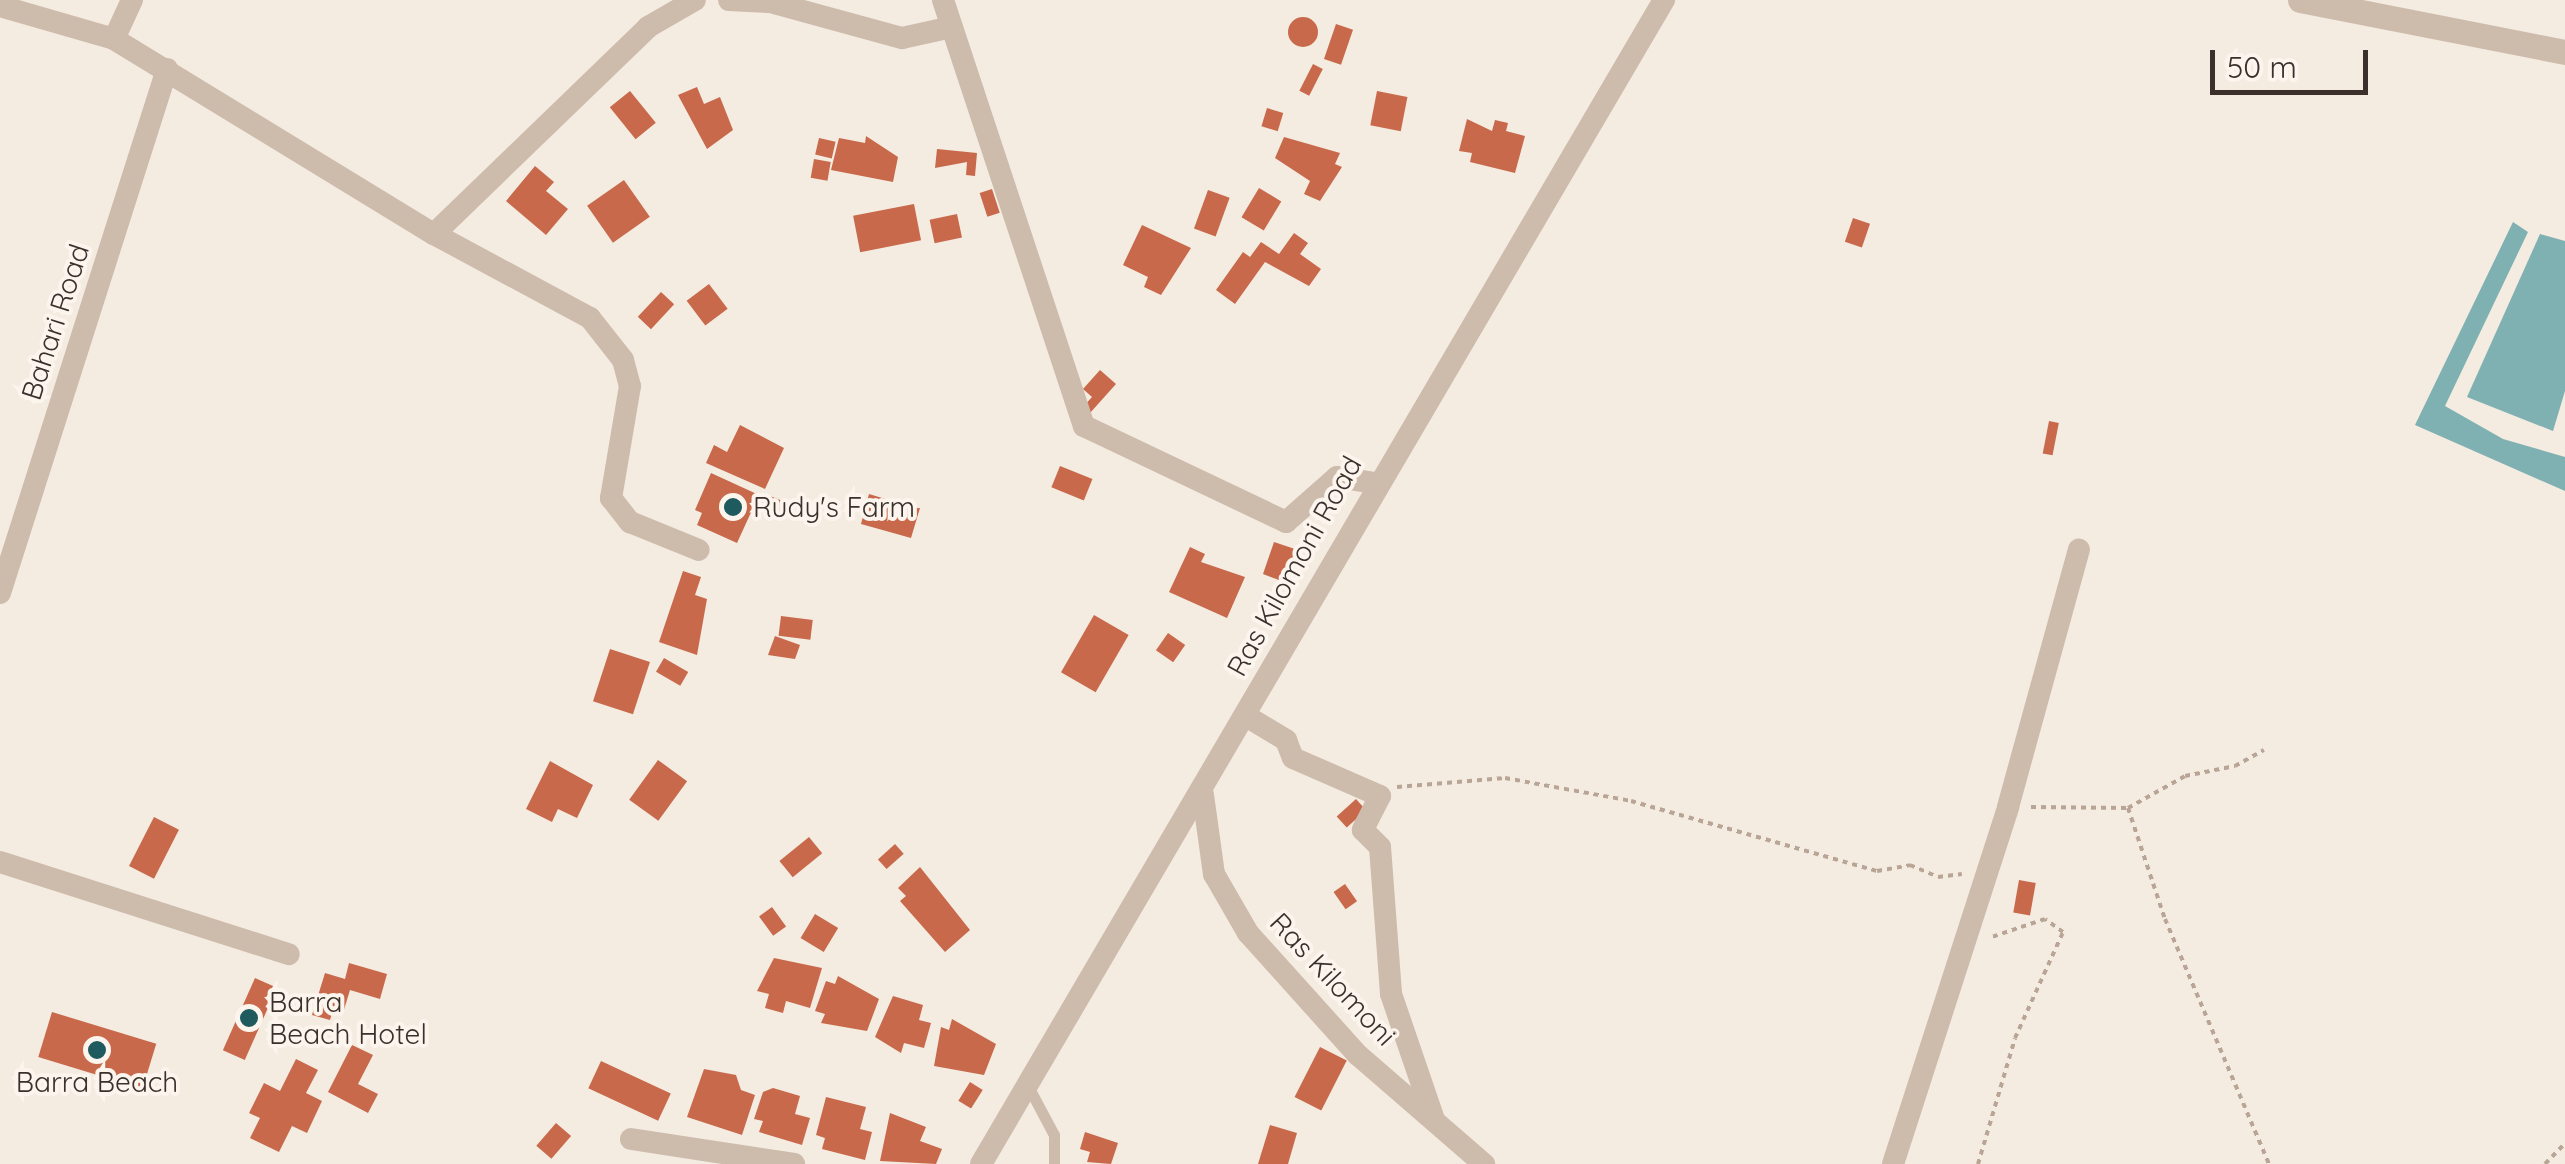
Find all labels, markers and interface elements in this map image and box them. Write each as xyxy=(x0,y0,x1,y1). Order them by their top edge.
scale bar xyxy=(2215,30,2372,92)
text: 50 m xyxy=(2227,48,2297,86)
street label: Bahari Road xyxy=(14,240,96,404)
street label: Ras Kilomoni Road xyxy=(1220,450,1368,682)
place label: Rudy's Farm xyxy=(753,490,915,524)
marker: Rudy's Farm xyxy=(722,496,744,518)
street label: Ras Kilomoni xyxy=(1263,906,1403,1052)
place label: Barra Beach Hotel xyxy=(269,985,427,1051)
marker: Barra Beach Hotel xyxy=(238,1007,260,1029)
marker: Barra Beach xyxy=(86,1039,108,1061)
place label: Barra Beach xyxy=(16,1065,178,1099)

